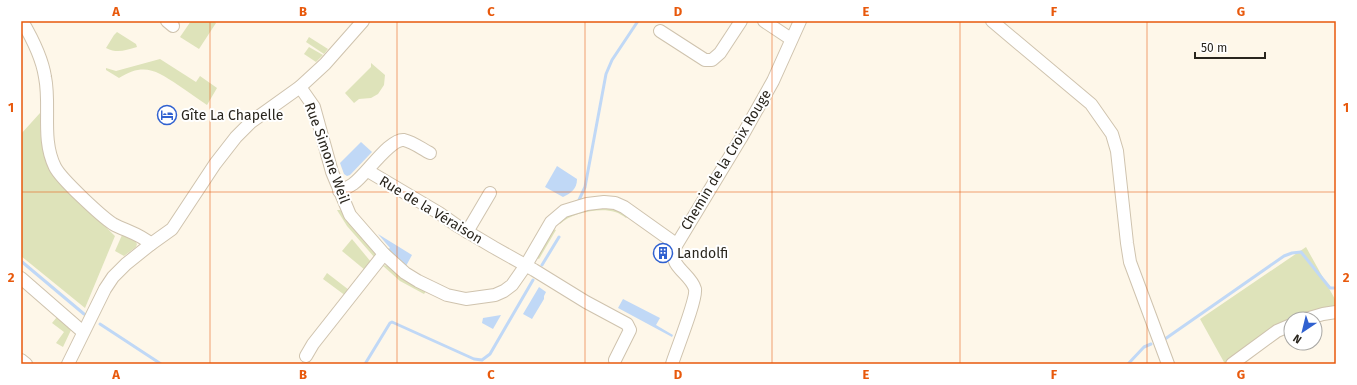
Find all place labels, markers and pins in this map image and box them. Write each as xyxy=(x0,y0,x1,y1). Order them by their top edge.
hotel icon: Gîte La Chapelle xyxy=(156,104,178,126)
place label: Gîte La Chapelle xyxy=(181,107,283,124)
building icon: Landolfi xyxy=(652,242,674,264)
place label: Landolfi xyxy=(677,245,728,262)

